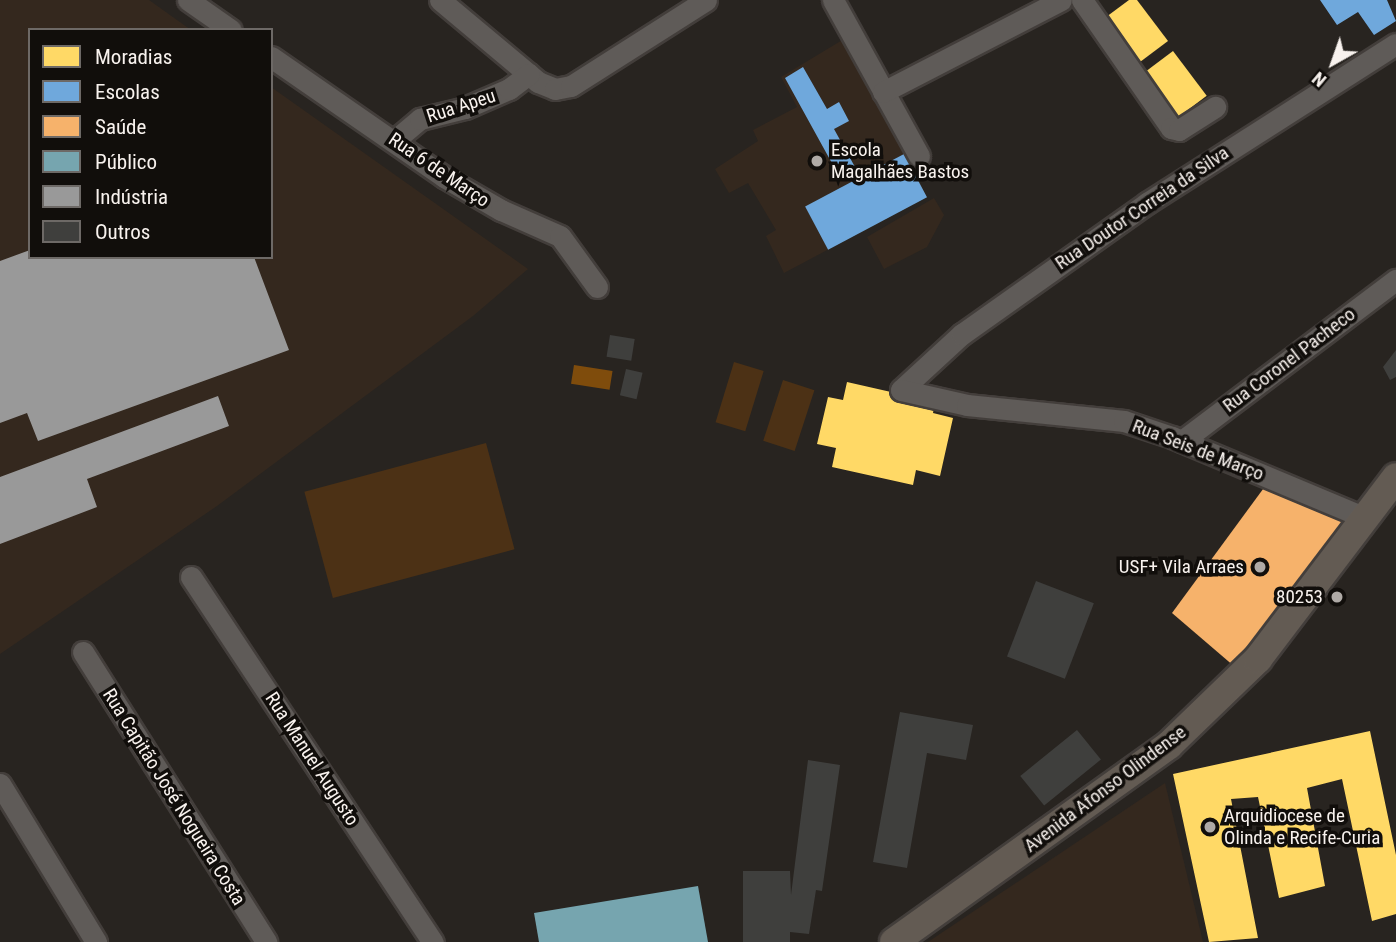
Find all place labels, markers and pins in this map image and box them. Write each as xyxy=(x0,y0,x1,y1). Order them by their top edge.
place label: Escola Magalhães Bastos xyxy=(831,139,969,183)
marker: Escola Magalhães Bastos xyxy=(809,153,825,169)
place label: USF+ Vila Arraes xyxy=(1119,556,1244,578)
marker: USF+ Vila Arraes xyxy=(1250,557,1270,577)
place label: 80253 xyxy=(1276,586,1323,608)
marker: 80253 xyxy=(1329,589,1345,605)
place label: Arquidiocese de Olinda e Recife-Curia xyxy=(1224,805,1380,849)
marker: Arquidiocese de Olinda e Recife-Curia xyxy=(1202,819,1218,835)

